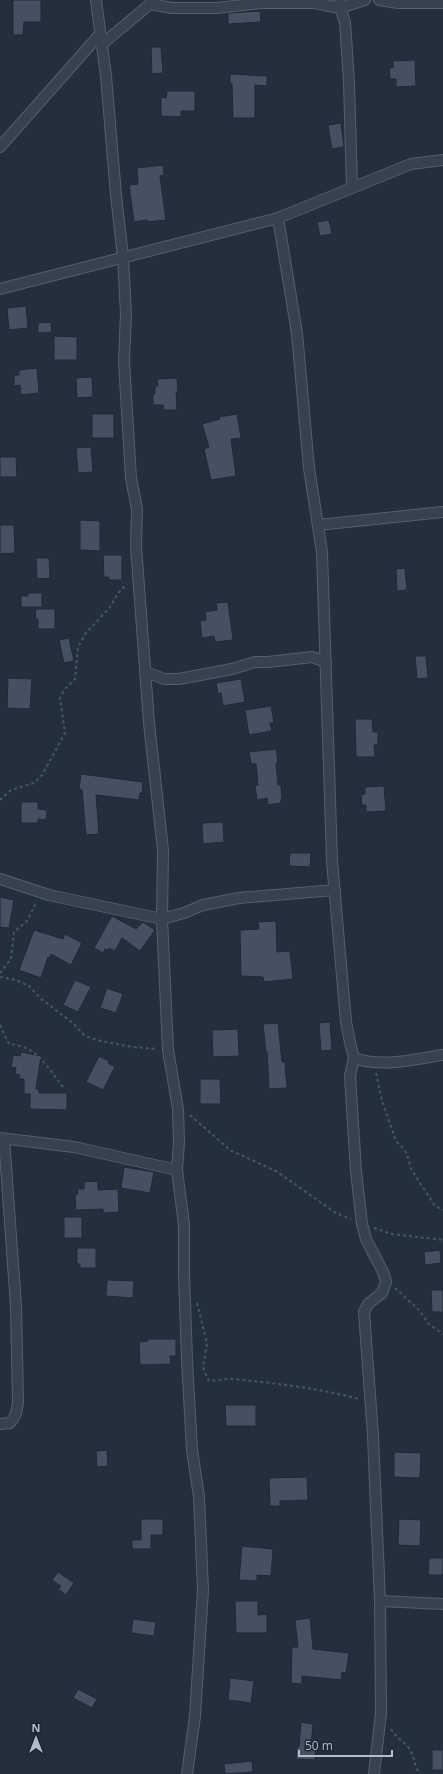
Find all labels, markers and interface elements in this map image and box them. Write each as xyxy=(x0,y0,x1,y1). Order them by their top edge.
north arrow xyxy=(16,1718,56,1758)
text: N xyxy=(32,1720,40,1735)
scale bar xyxy=(299,1732,392,1758)
text: 50 m xyxy=(305,1737,333,1754)

